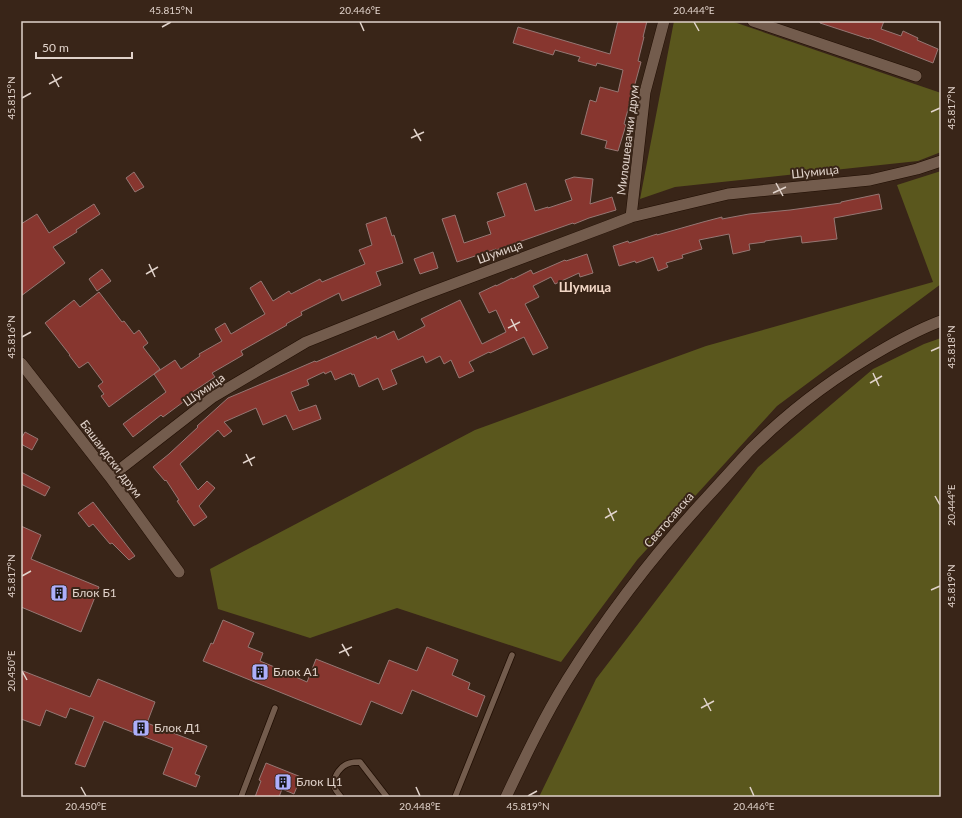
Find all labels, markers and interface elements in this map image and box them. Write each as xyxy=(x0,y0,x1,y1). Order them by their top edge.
text: 45.815°N xyxy=(149,4,193,16)
text: 20.446°E xyxy=(339,4,381,16)
text: 20.444°E xyxy=(673,4,715,16)
scale bar xyxy=(36,34,132,60)
text: 50 m xyxy=(42,40,69,55)
text: 45.815°N xyxy=(5,76,17,120)
street label: Милошевачки друм xyxy=(613,84,642,196)
text: 45.817°N xyxy=(945,86,957,130)
street label: Шумица xyxy=(791,162,839,181)
street label: Шумица xyxy=(475,236,525,267)
district label: Шумица xyxy=(559,279,611,295)
text: 45.816°N xyxy=(5,315,17,359)
text: 45.818°N xyxy=(945,325,957,369)
street label: Шумица xyxy=(180,370,228,409)
street label: Башаидски друм xyxy=(77,417,146,501)
text: 20.444°E xyxy=(945,484,957,526)
street label: Светосавска xyxy=(641,489,697,550)
text: 45.817°N xyxy=(5,554,17,598)
text: 45.819°N xyxy=(945,564,957,608)
building icon: Блок Б1 xyxy=(49,583,69,603)
place label: Блок Б1 xyxy=(72,585,117,600)
text: 20.450°E xyxy=(5,650,17,692)
building icon: Блок А1 xyxy=(250,662,270,682)
place label: Блок А1 xyxy=(273,664,319,679)
building icon: Блок Д1 xyxy=(131,718,151,738)
place label: Блок Д1 xyxy=(154,720,201,735)
building icon: Блок Ц1 xyxy=(273,772,293,792)
place label: Блок Ц1 xyxy=(296,774,343,789)
text: 20.450°E xyxy=(65,800,107,812)
text: 20.448°E xyxy=(399,800,441,812)
text: 45.819°N xyxy=(506,800,550,812)
text: 20.446°E xyxy=(733,800,775,812)

